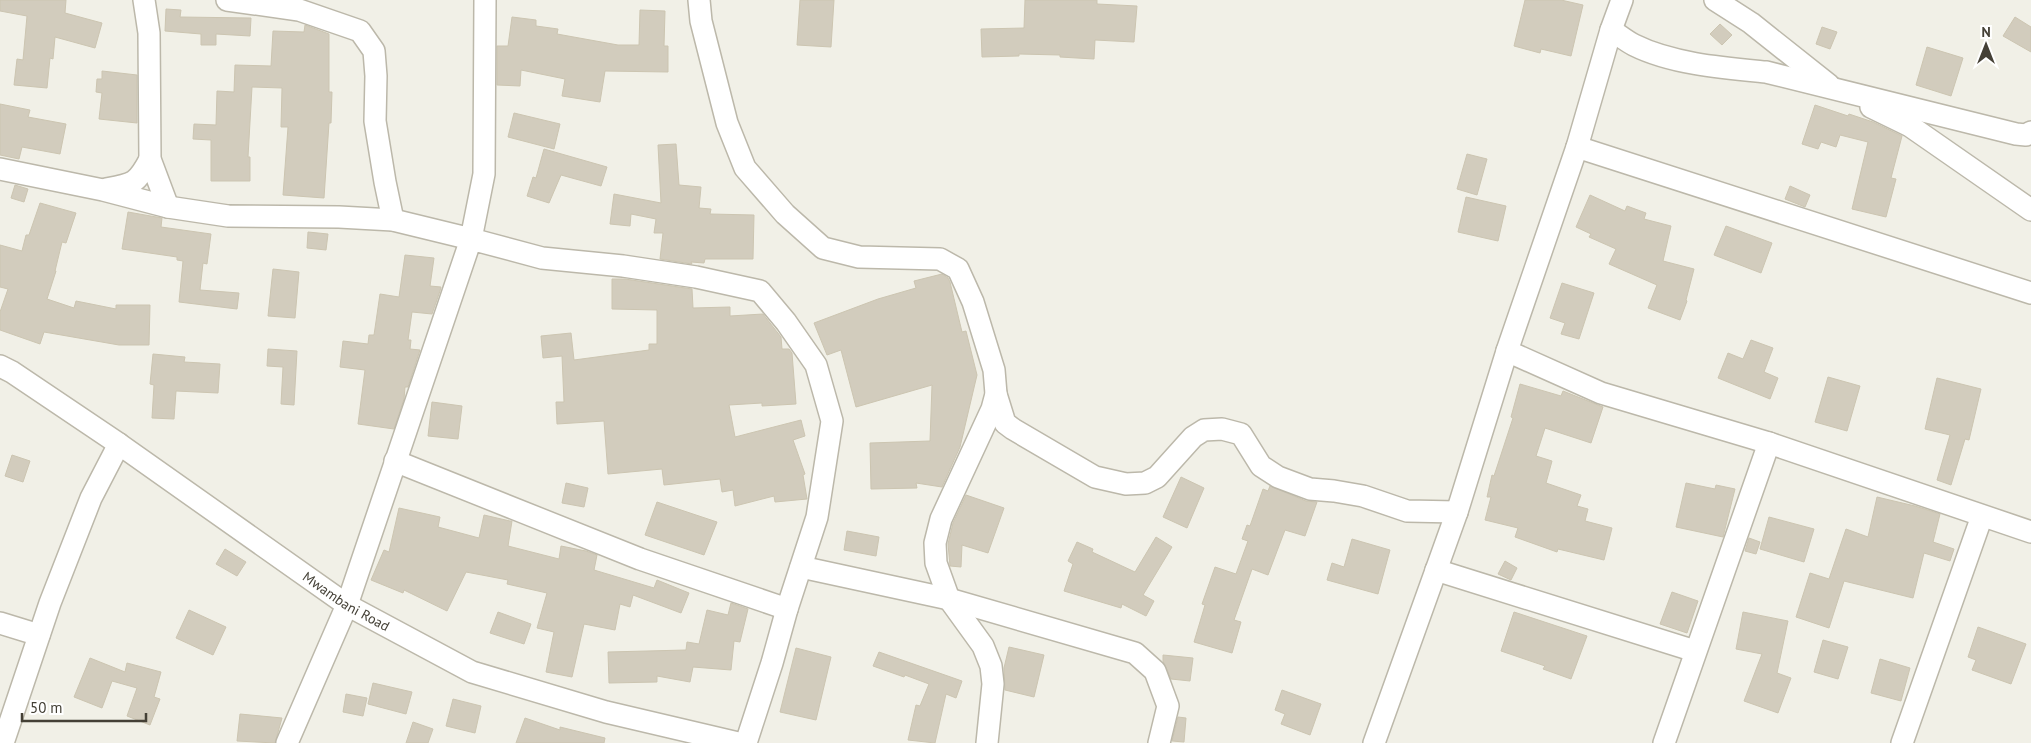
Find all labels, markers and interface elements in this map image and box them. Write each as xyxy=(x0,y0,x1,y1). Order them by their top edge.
north arrow xyxy=(1961,20,2011,70)
text: N xyxy=(1981,23,1991,41)
street label: Mwambani Road xyxy=(299,568,393,635)
scale bar xyxy=(22,690,146,722)
text: 50 m xyxy=(30,698,63,717)

